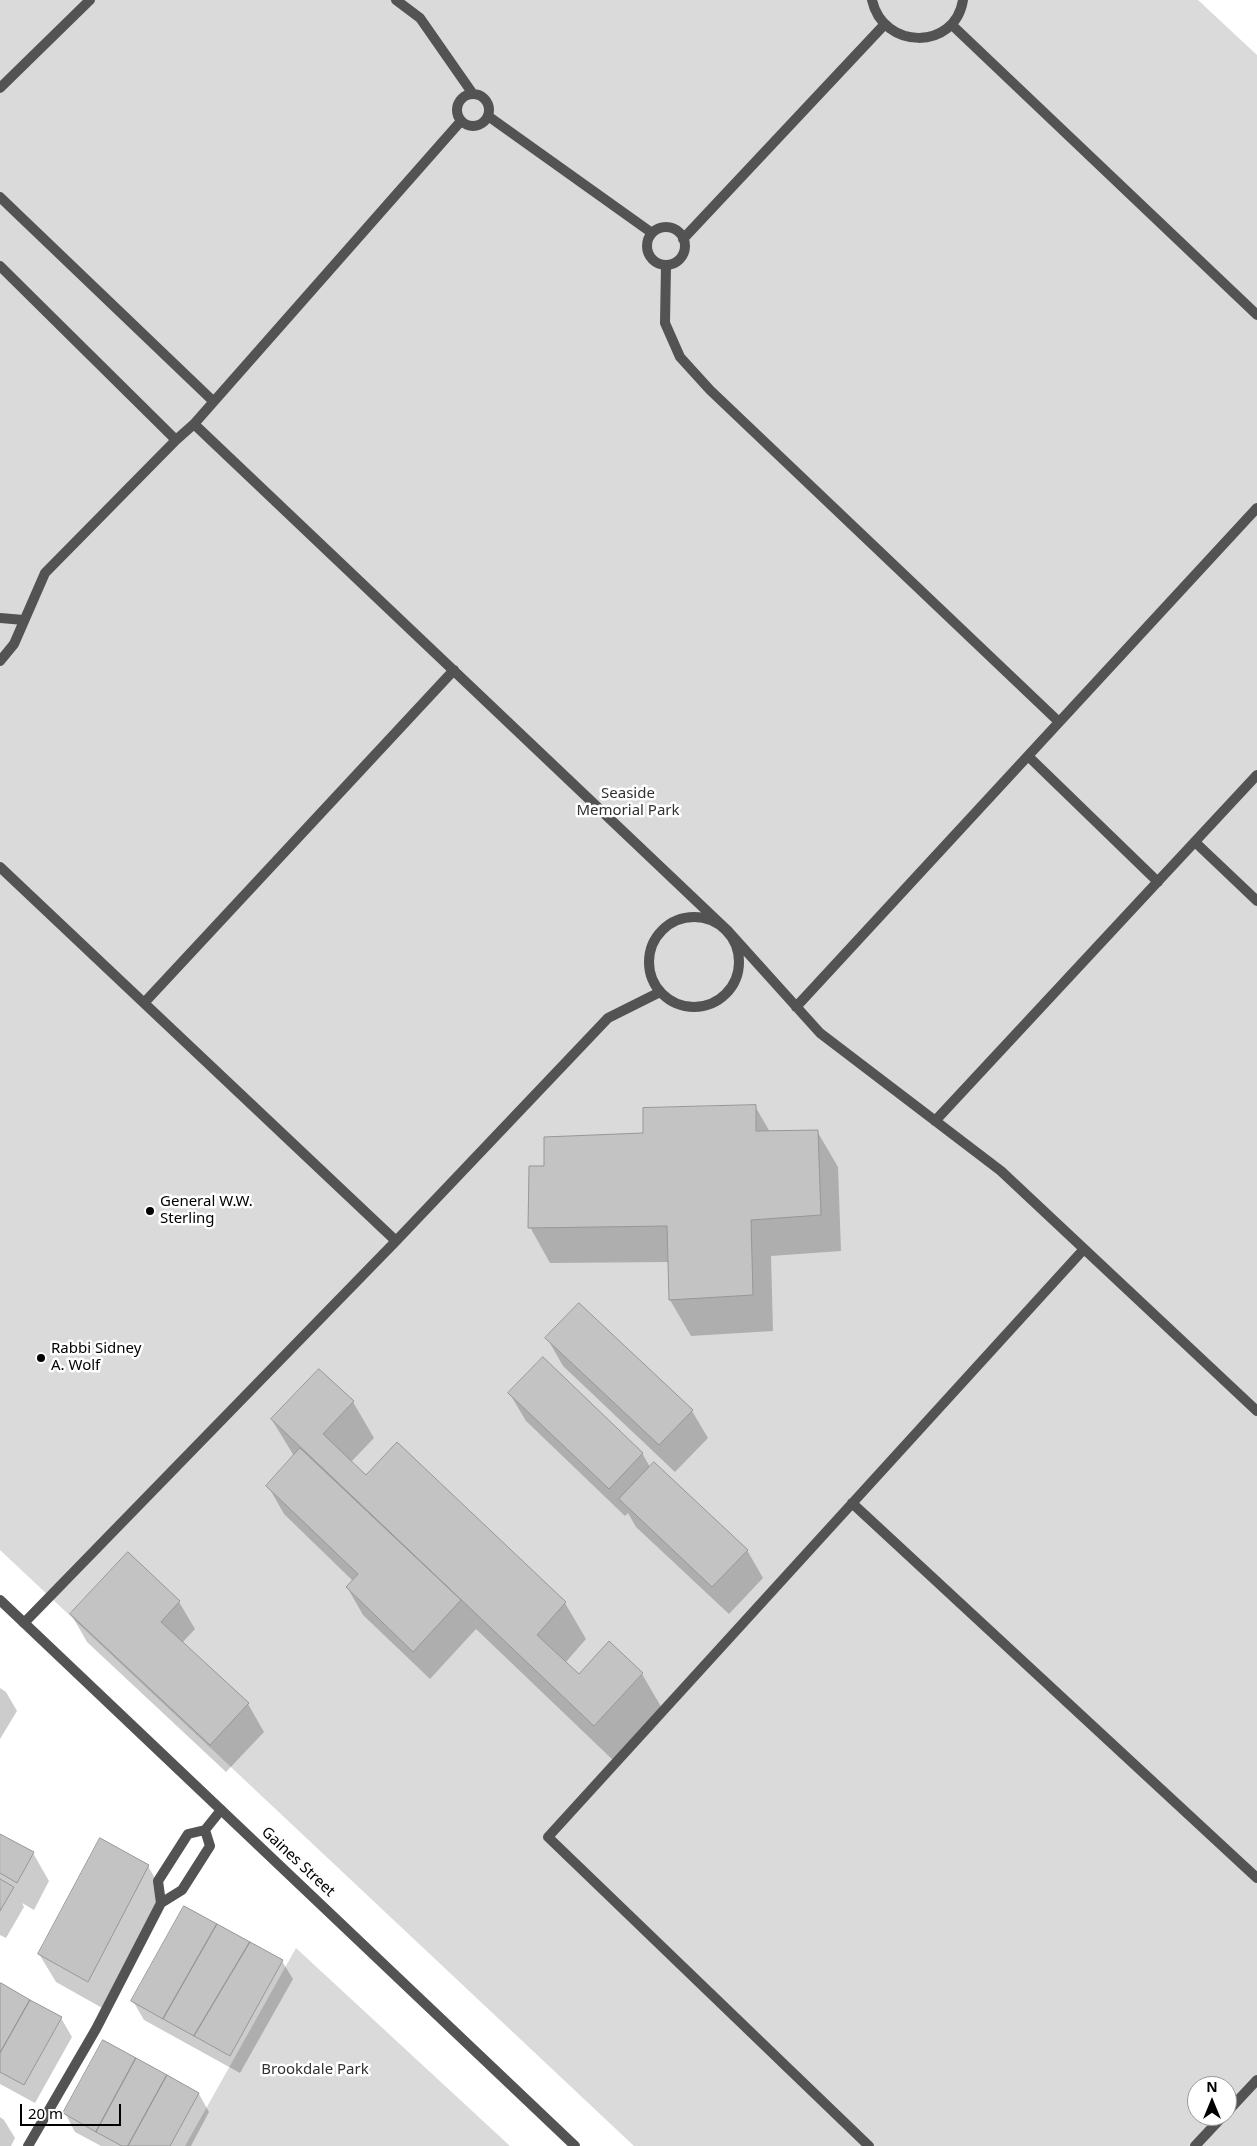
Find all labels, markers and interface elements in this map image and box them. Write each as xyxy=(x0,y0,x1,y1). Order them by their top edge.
park label: Seaside Memorial Park xyxy=(576,785,680,820)
place label: General W.W. Sterling xyxy=(160,1193,253,1228)
marker: General W.W. Sterling xyxy=(144,1205,156,1217)
place label: Rabbi Sidney A. Wolf xyxy=(51,1340,141,1375)
marker: Rabbi Sidney A. Wolf xyxy=(35,1352,47,1364)
street label: Gaines Street xyxy=(258,1823,338,1901)
park label: Brookdale Park xyxy=(261,2061,369,2079)
north arrow xyxy=(1187,2076,1237,2126)
text: N xyxy=(1206,2077,1218,2096)
scale bar xyxy=(22,2094,124,2126)
text: 20 m xyxy=(28,2103,63,2123)

